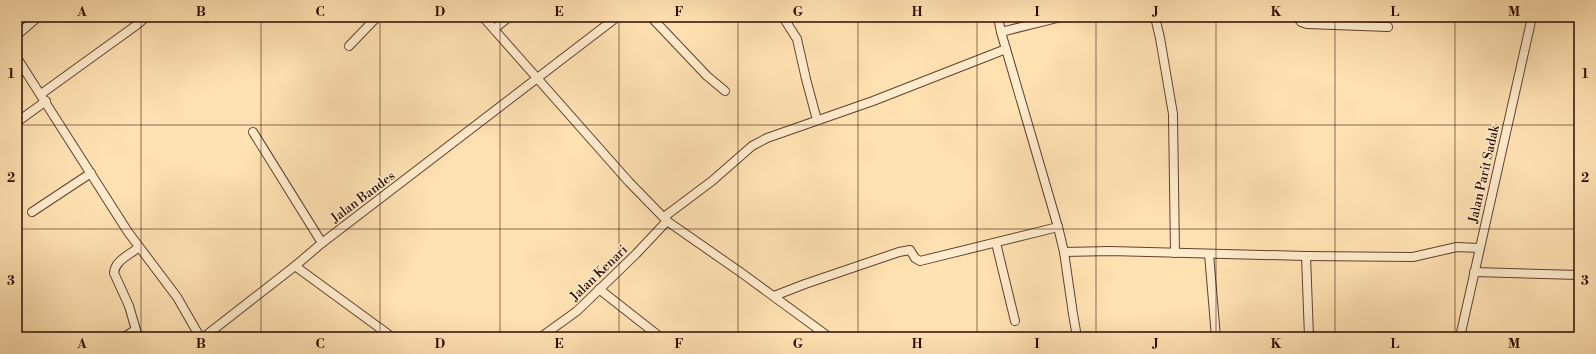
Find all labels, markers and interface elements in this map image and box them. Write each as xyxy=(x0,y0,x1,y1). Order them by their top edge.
text: A xyxy=(76,4,87,20)
text: B xyxy=(196,4,206,20)
text: C xyxy=(315,4,325,20)
text: D xyxy=(435,4,445,20)
text: E xyxy=(554,4,564,20)
text: F xyxy=(674,4,684,20)
text: G xyxy=(793,4,804,20)
text: H xyxy=(912,4,923,20)
text: I xyxy=(1034,4,1040,20)
text: J xyxy=(1151,4,1159,20)
text: K xyxy=(1271,4,1282,20)
text: L xyxy=(1391,4,1400,20)
text: M xyxy=(1508,4,1520,20)
text: 1 xyxy=(8,66,15,82)
text: 1 xyxy=(1582,66,1589,82)
street label: Jalan Parit Sadak xyxy=(1465,122,1503,225)
street label: Jalan Bandes xyxy=(327,168,398,227)
text: 2 xyxy=(7,170,15,186)
text: 2 xyxy=(1581,170,1589,186)
street label: Jalan Kenari xyxy=(566,242,631,305)
text: 3 xyxy=(7,273,15,289)
text: 3 xyxy=(1581,273,1589,289)
text: A xyxy=(76,336,87,352)
text: B xyxy=(196,336,206,352)
text: C xyxy=(315,336,325,352)
text: D xyxy=(435,336,445,352)
text: E xyxy=(554,336,564,352)
text: F xyxy=(674,336,684,352)
text: G xyxy=(793,336,804,352)
text: H xyxy=(912,336,923,352)
text: I xyxy=(1034,336,1040,352)
text: J xyxy=(1151,336,1159,352)
text: K xyxy=(1271,336,1282,352)
text: L xyxy=(1391,336,1400,352)
text: M xyxy=(1508,336,1520,352)

